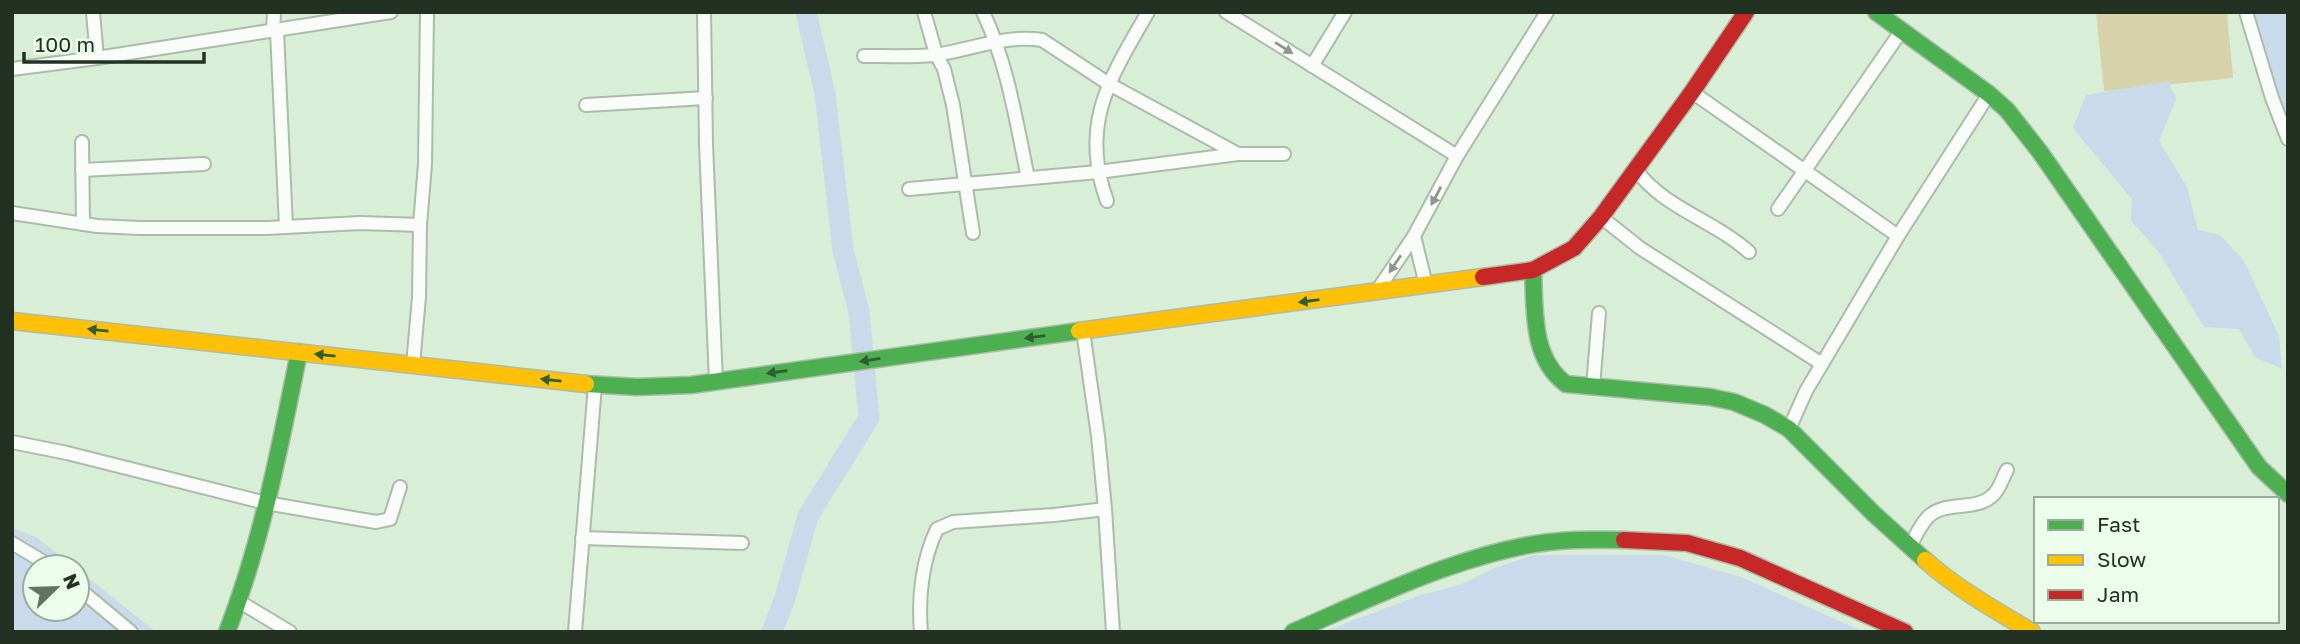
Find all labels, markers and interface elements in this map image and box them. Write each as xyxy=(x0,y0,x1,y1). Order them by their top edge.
scale bar xyxy=(24,21,205,65)
text: 100 m xyxy=(35,31,95,57)
one-way arrow xyxy=(1274,42,1294,55)
one-way arrow xyxy=(1430,186,1441,206)
one-way arrow xyxy=(1389,254,1402,273)
one-way arrow xyxy=(1298,296,1320,307)
one-way arrow xyxy=(87,325,109,336)
one-way arrow xyxy=(1024,331,1046,342)
one-way arrow xyxy=(313,350,335,361)
one-way arrow xyxy=(859,355,881,366)
one-way arrow xyxy=(766,367,788,378)
one-way arrow xyxy=(540,374,562,385)
legend xyxy=(2034,497,2279,623)
text: Fast xyxy=(2097,511,2140,537)
text: Slow xyxy=(2097,546,2146,572)
north arrow xyxy=(21,553,91,623)
text: N xyxy=(59,570,86,592)
text: Jam xyxy=(2097,581,2139,607)

